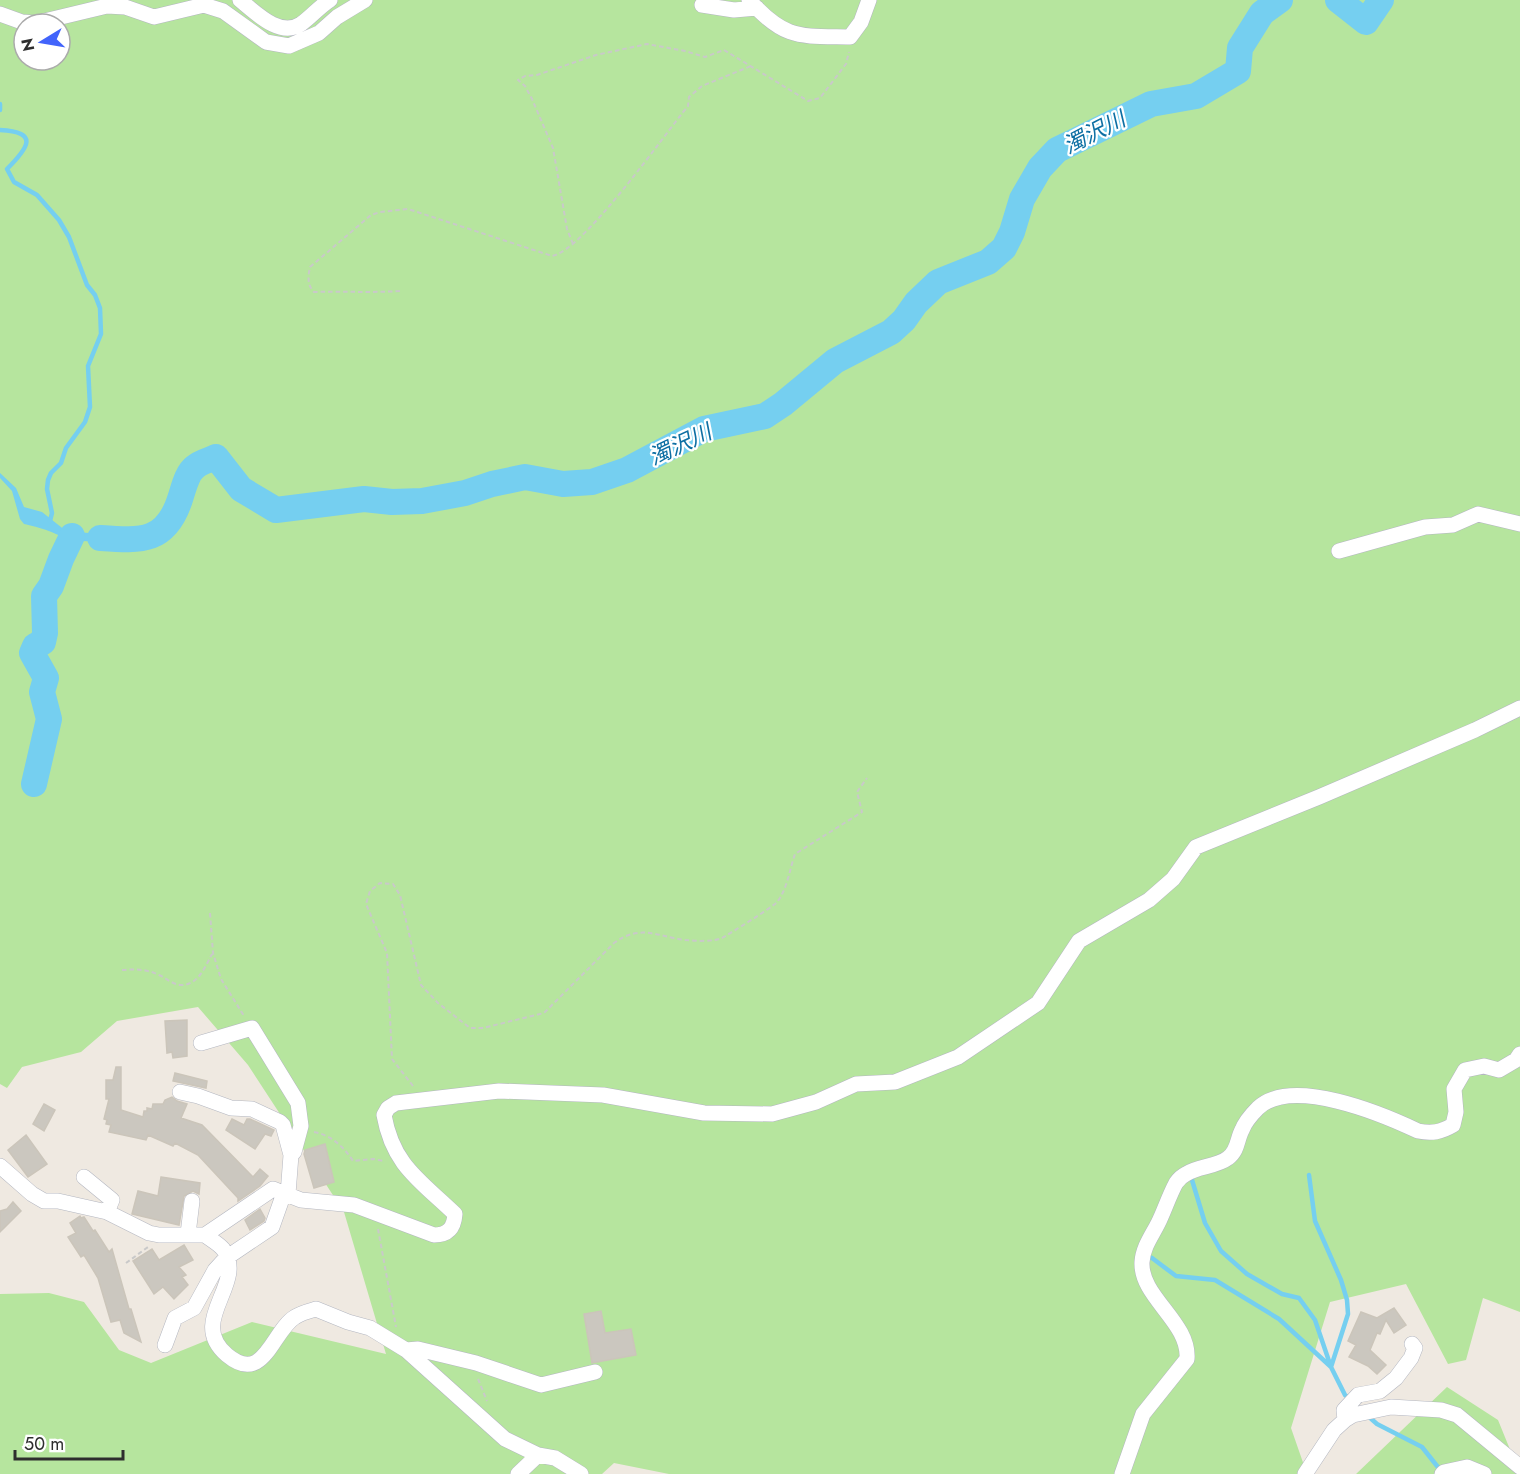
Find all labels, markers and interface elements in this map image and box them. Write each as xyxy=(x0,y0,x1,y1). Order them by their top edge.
north arrow xyxy=(12,12,72,72)
text: N xyxy=(15,36,40,53)
water label: 濁沢川 xyxy=(1057,102,1132,161)
water label: 濁沢川 xyxy=(643,415,718,472)
scale bar xyxy=(15,1423,123,1461)
text: 50 m xyxy=(24,1431,64,1457)

